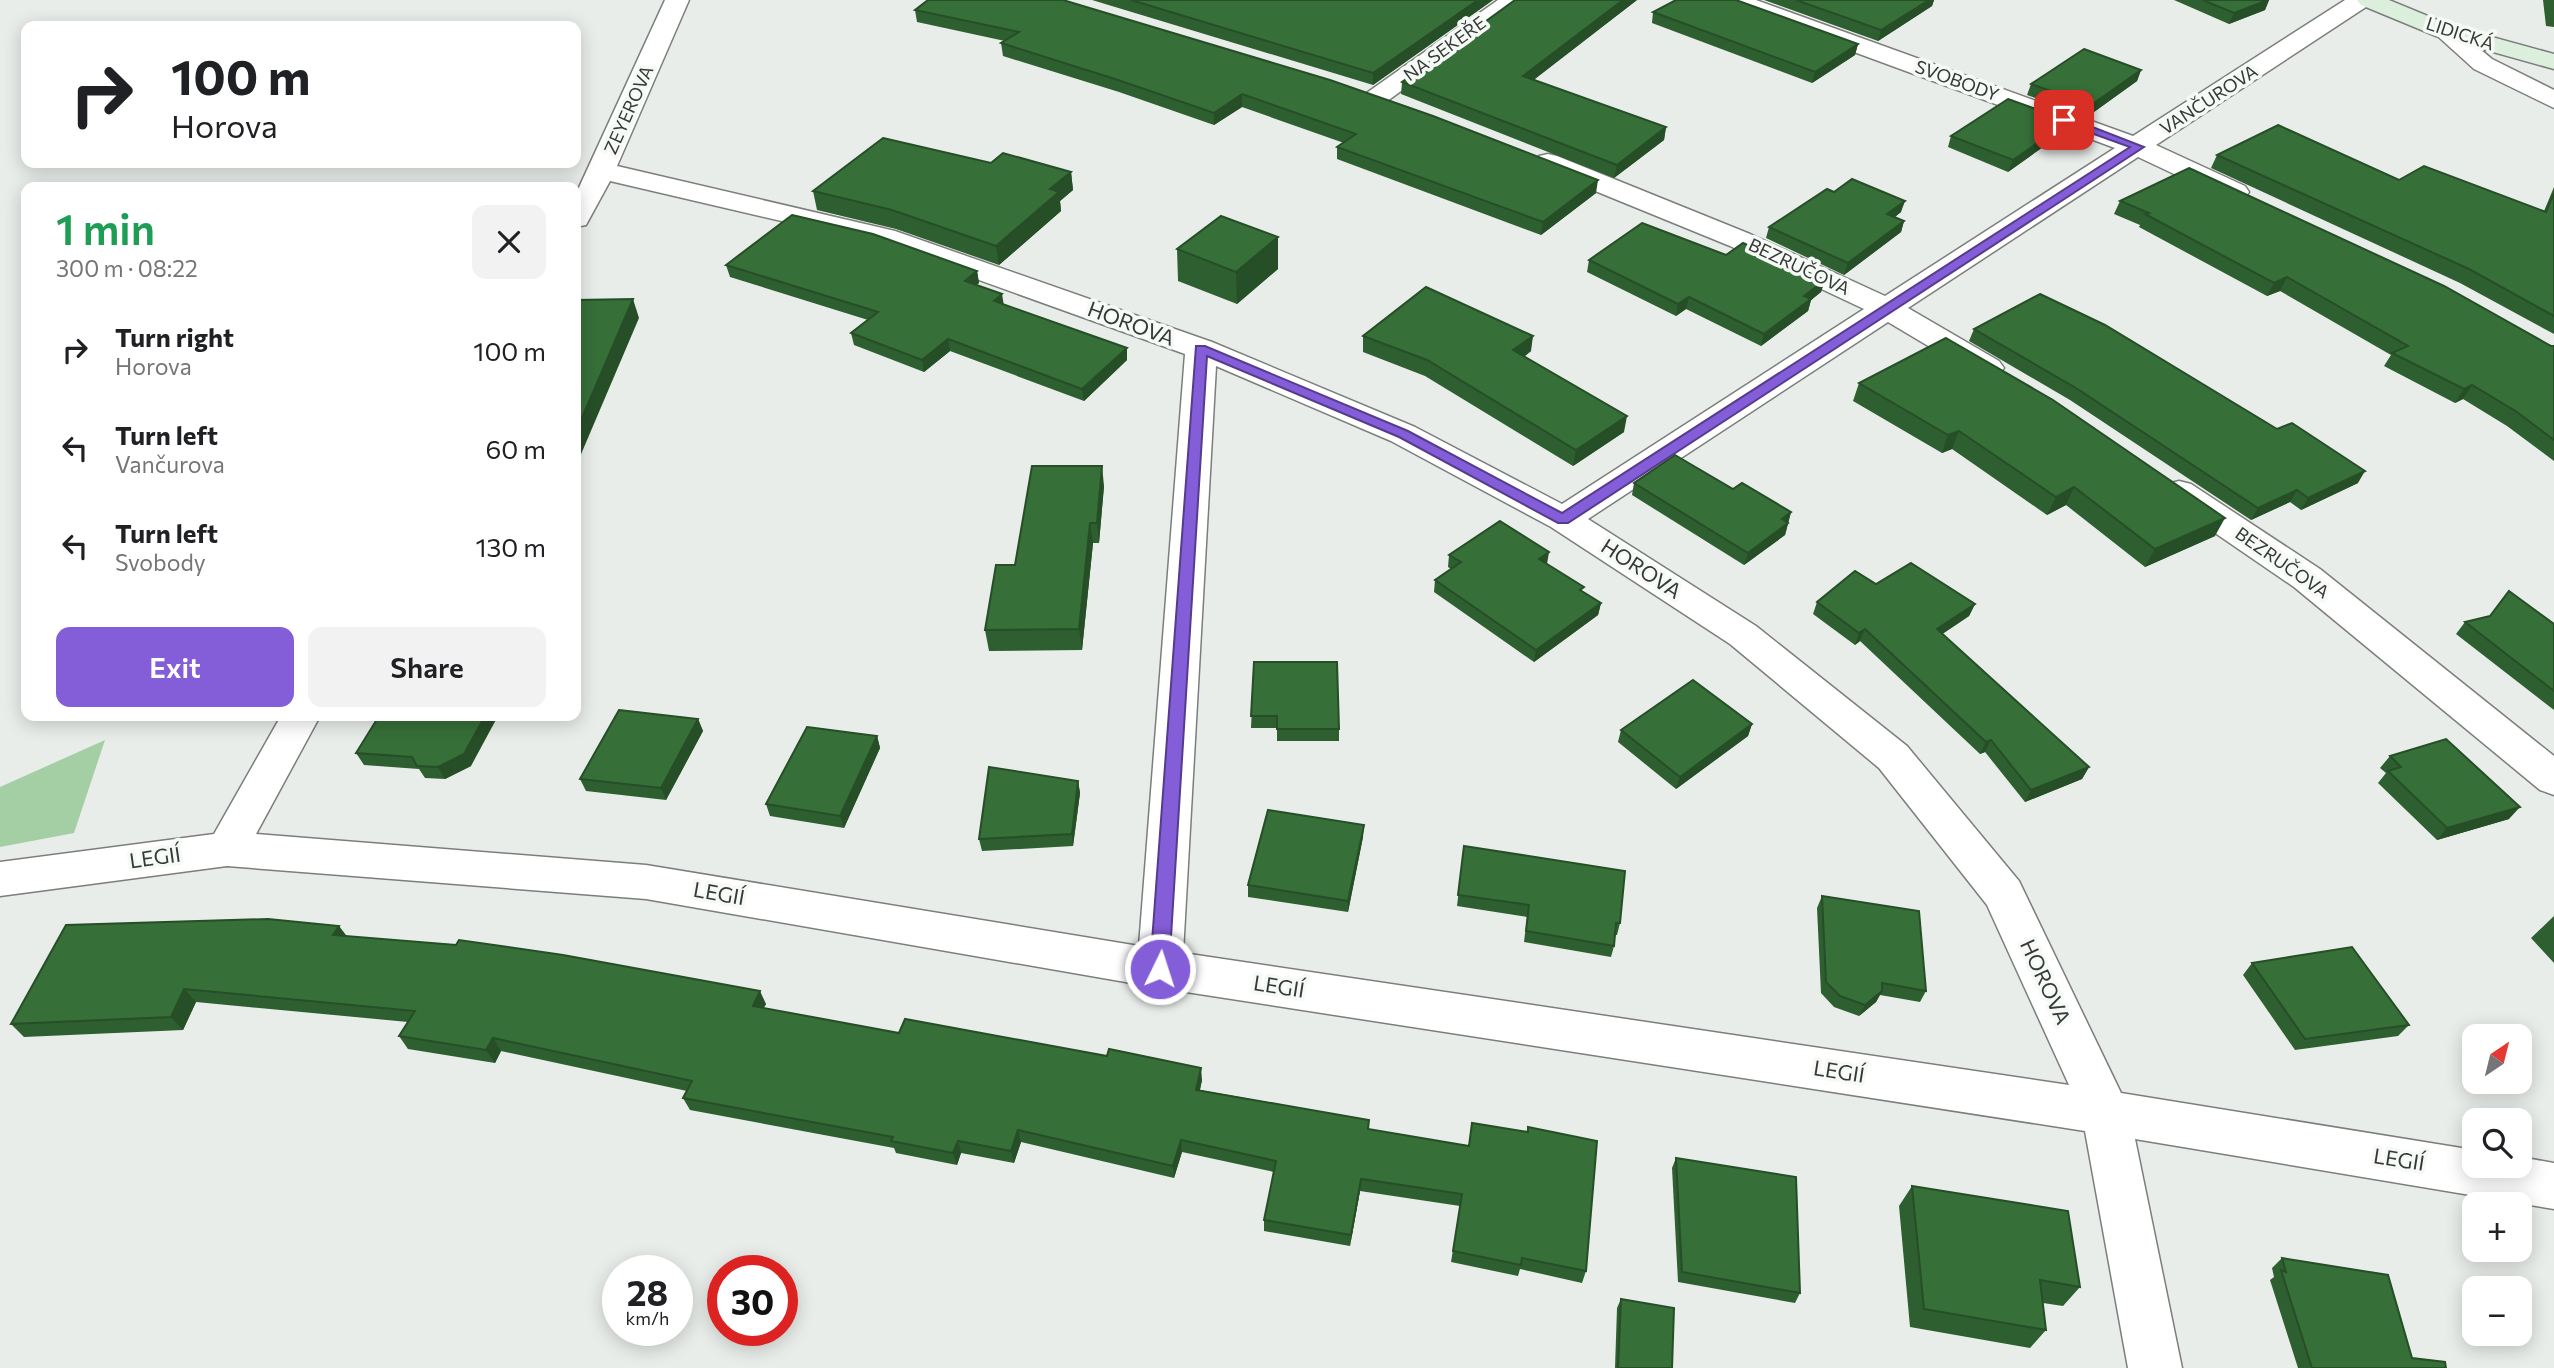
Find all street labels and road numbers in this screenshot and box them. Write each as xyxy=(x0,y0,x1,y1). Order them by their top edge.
street label: NA SEKEŘE xyxy=(1399,11,1490,85)
street label: LIDICKÁ xyxy=(2423,12,2497,54)
street label: SVOBODY xyxy=(1912,55,2002,105)
street label: VANČUROVA xyxy=(2155,59,2261,139)
street label: ZEYEROVA xyxy=(599,62,657,157)
street label: BEZRUČOVA xyxy=(1745,233,1854,299)
street label: HOROVA xyxy=(1085,295,1178,350)
street label: BEZRUČOVA xyxy=(2231,522,2334,603)
street label: HOROVA xyxy=(1597,533,1687,603)
street label: LEGIÍ xyxy=(127,840,183,872)
street label: LEGIÍ xyxy=(692,876,748,910)
street label: HOROVA xyxy=(2016,935,2077,1028)
street label: LEGIÍ xyxy=(1252,969,1308,1002)
street label: LEGIÍ xyxy=(1812,1054,1868,1087)
street label: LEGIÍ xyxy=(2372,1142,2428,1175)

